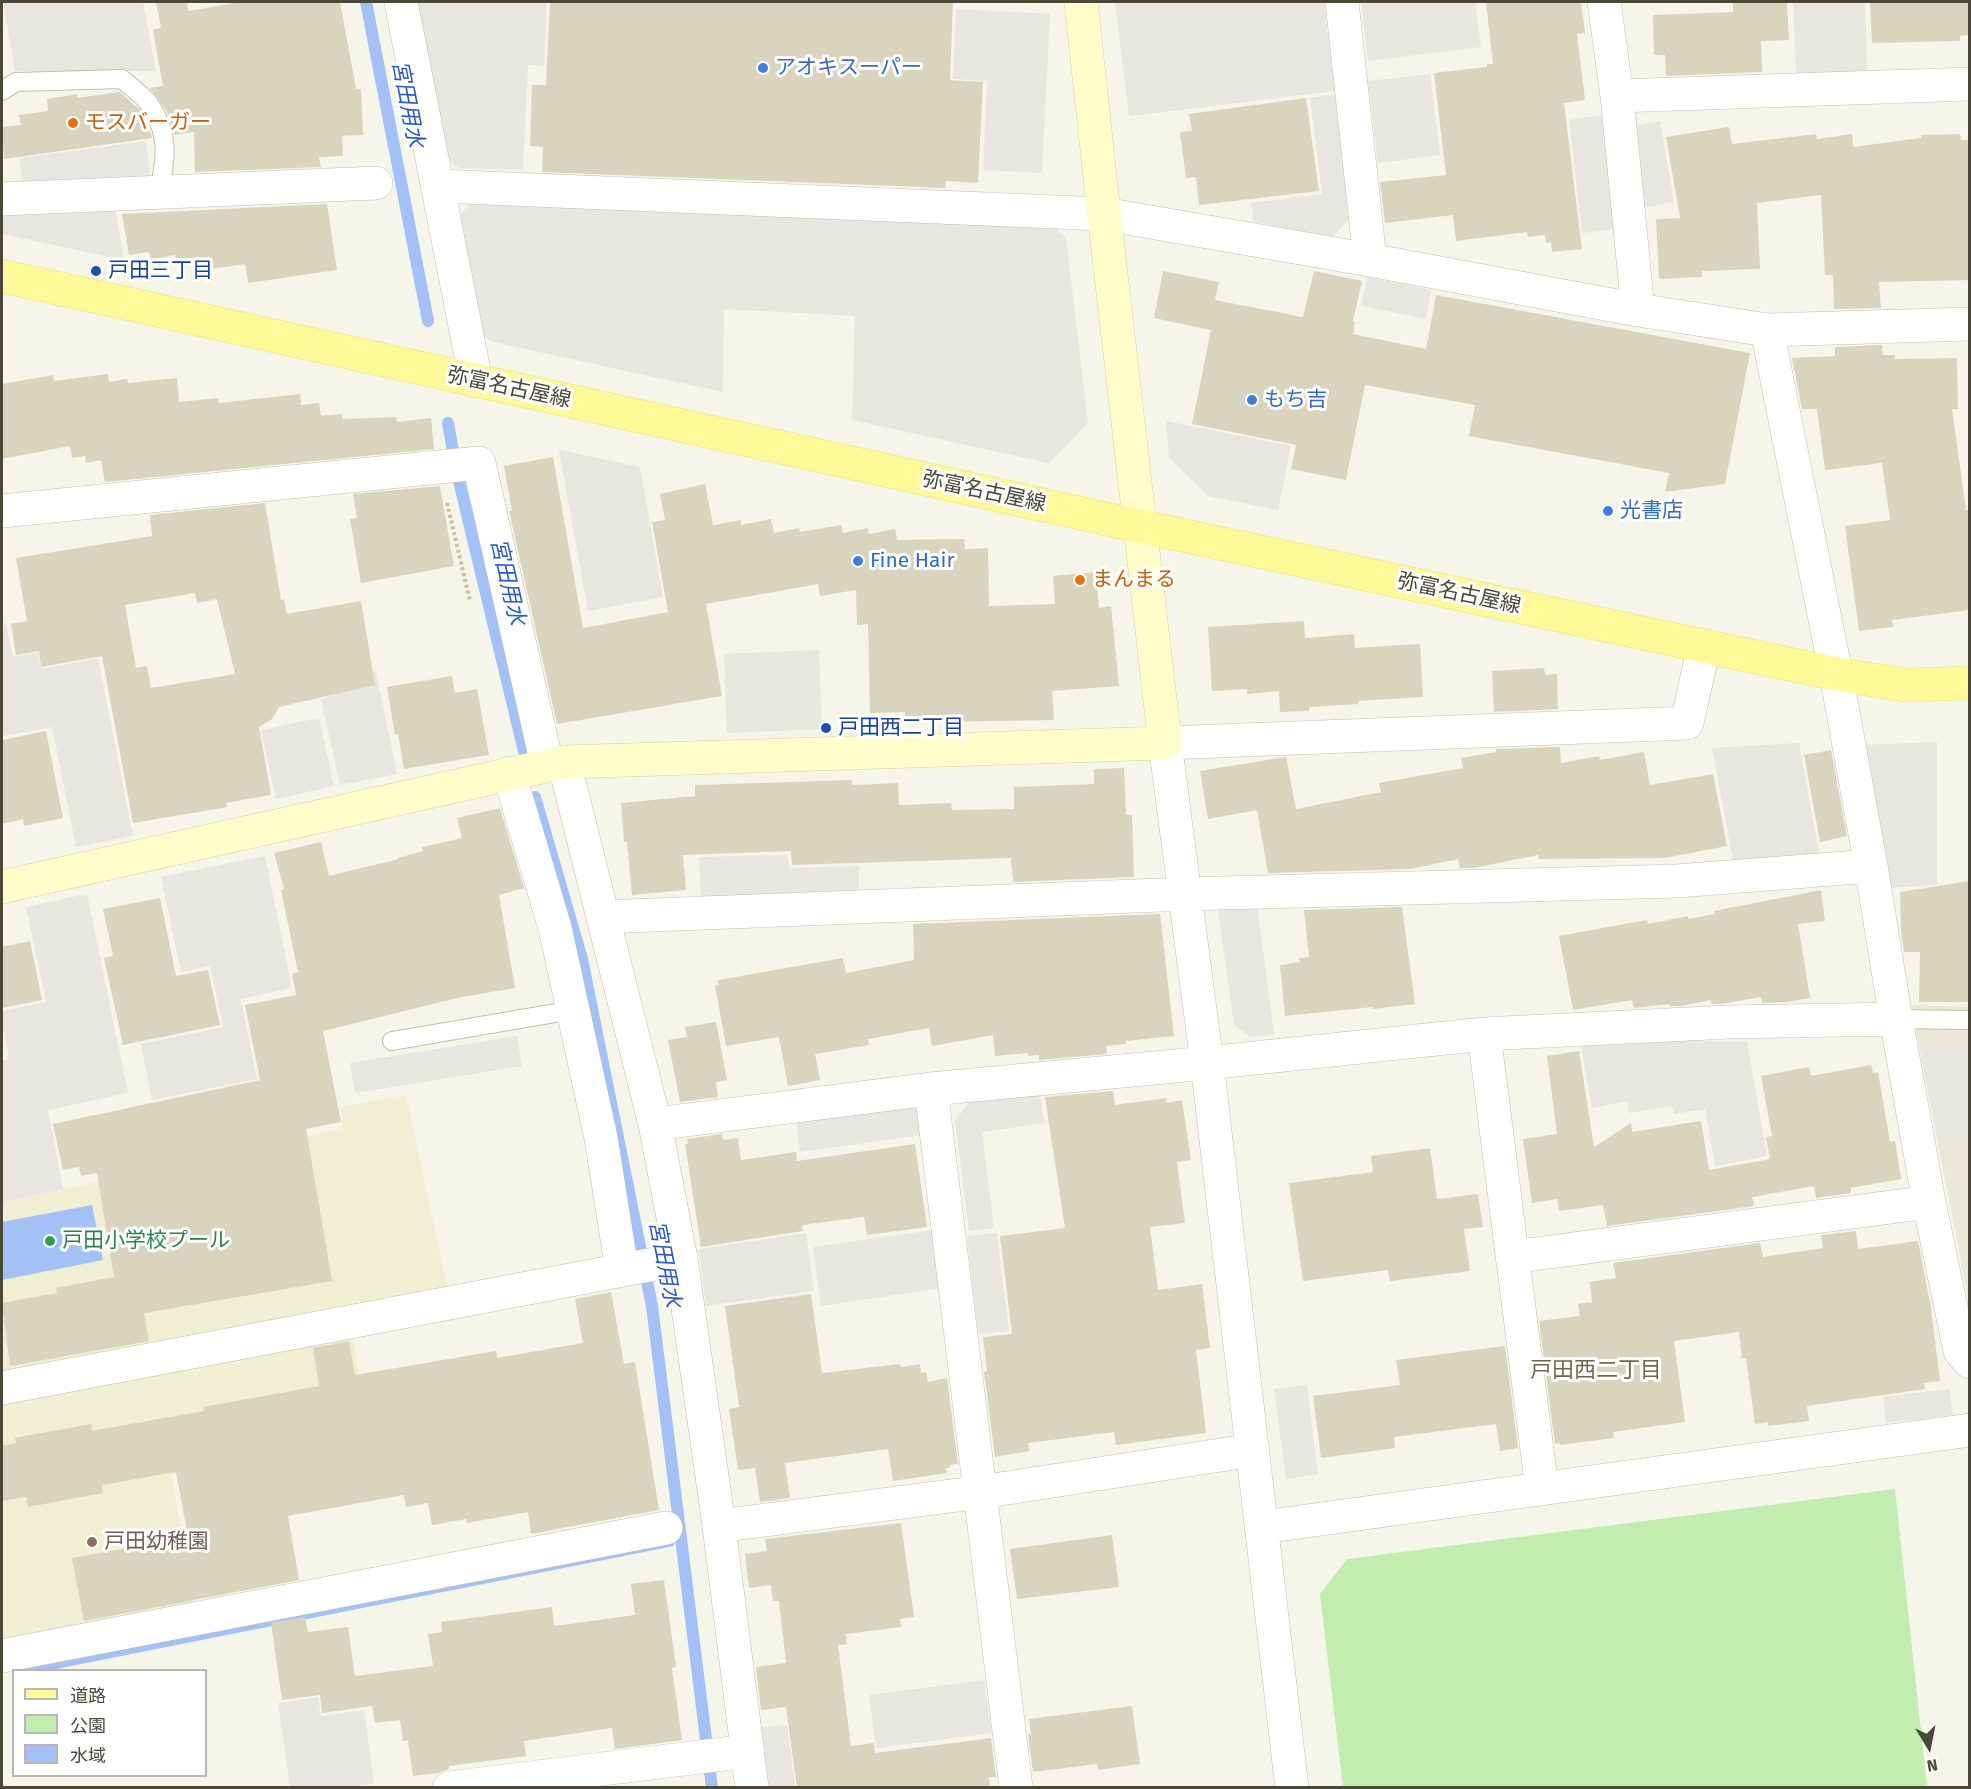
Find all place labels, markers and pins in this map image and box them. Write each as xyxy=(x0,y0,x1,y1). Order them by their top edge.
place label: アオキスーパー xyxy=(775,55,922,81)
marker: アオキスーパー xyxy=(756,61,770,75)
place label: モスバーガー xyxy=(85,110,211,136)
marker: モスバーガー xyxy=(66,116,80,130)
place label: 戸田三丁目 xyxy=(108,258,213,284)
marker: 戸田三丁目 xyxy=(89,264,103,278)
place label: もち吉 xyxy=(1264,387,1327,413)
marker: もち吉 xyxy=(1245,393,1259,407)
place label: 光書店 xyxy=(1620,498,1683,524)
marker: 光書店 xyxy=(1601,504,1615,518)
place label: Fine Hair xyxy=(870,548,955,574)
marker: Fine Hair xyxy=(851,554,865,568)
place label: まんまる xyxy=(1092,567,1176,593)
marker: まんまる xyxy=(1073,573,1087,587)
place label: 戸田西二丁目 xyxy=(838,715,964,741)
marker: 戸田西二丁目 xyxy=(819,721,833,735)
place label: 戸田小学校プール xyxy=(62,1228,230,1254)
marker: 戸田小学校プール xyxy=(43,1234,57,1248)
place label: 戸田幼稚園 xyxy=(104,1529,209,1555)
marker: 戸田幼稚園 xyxy=(85,1535,99,1549)

